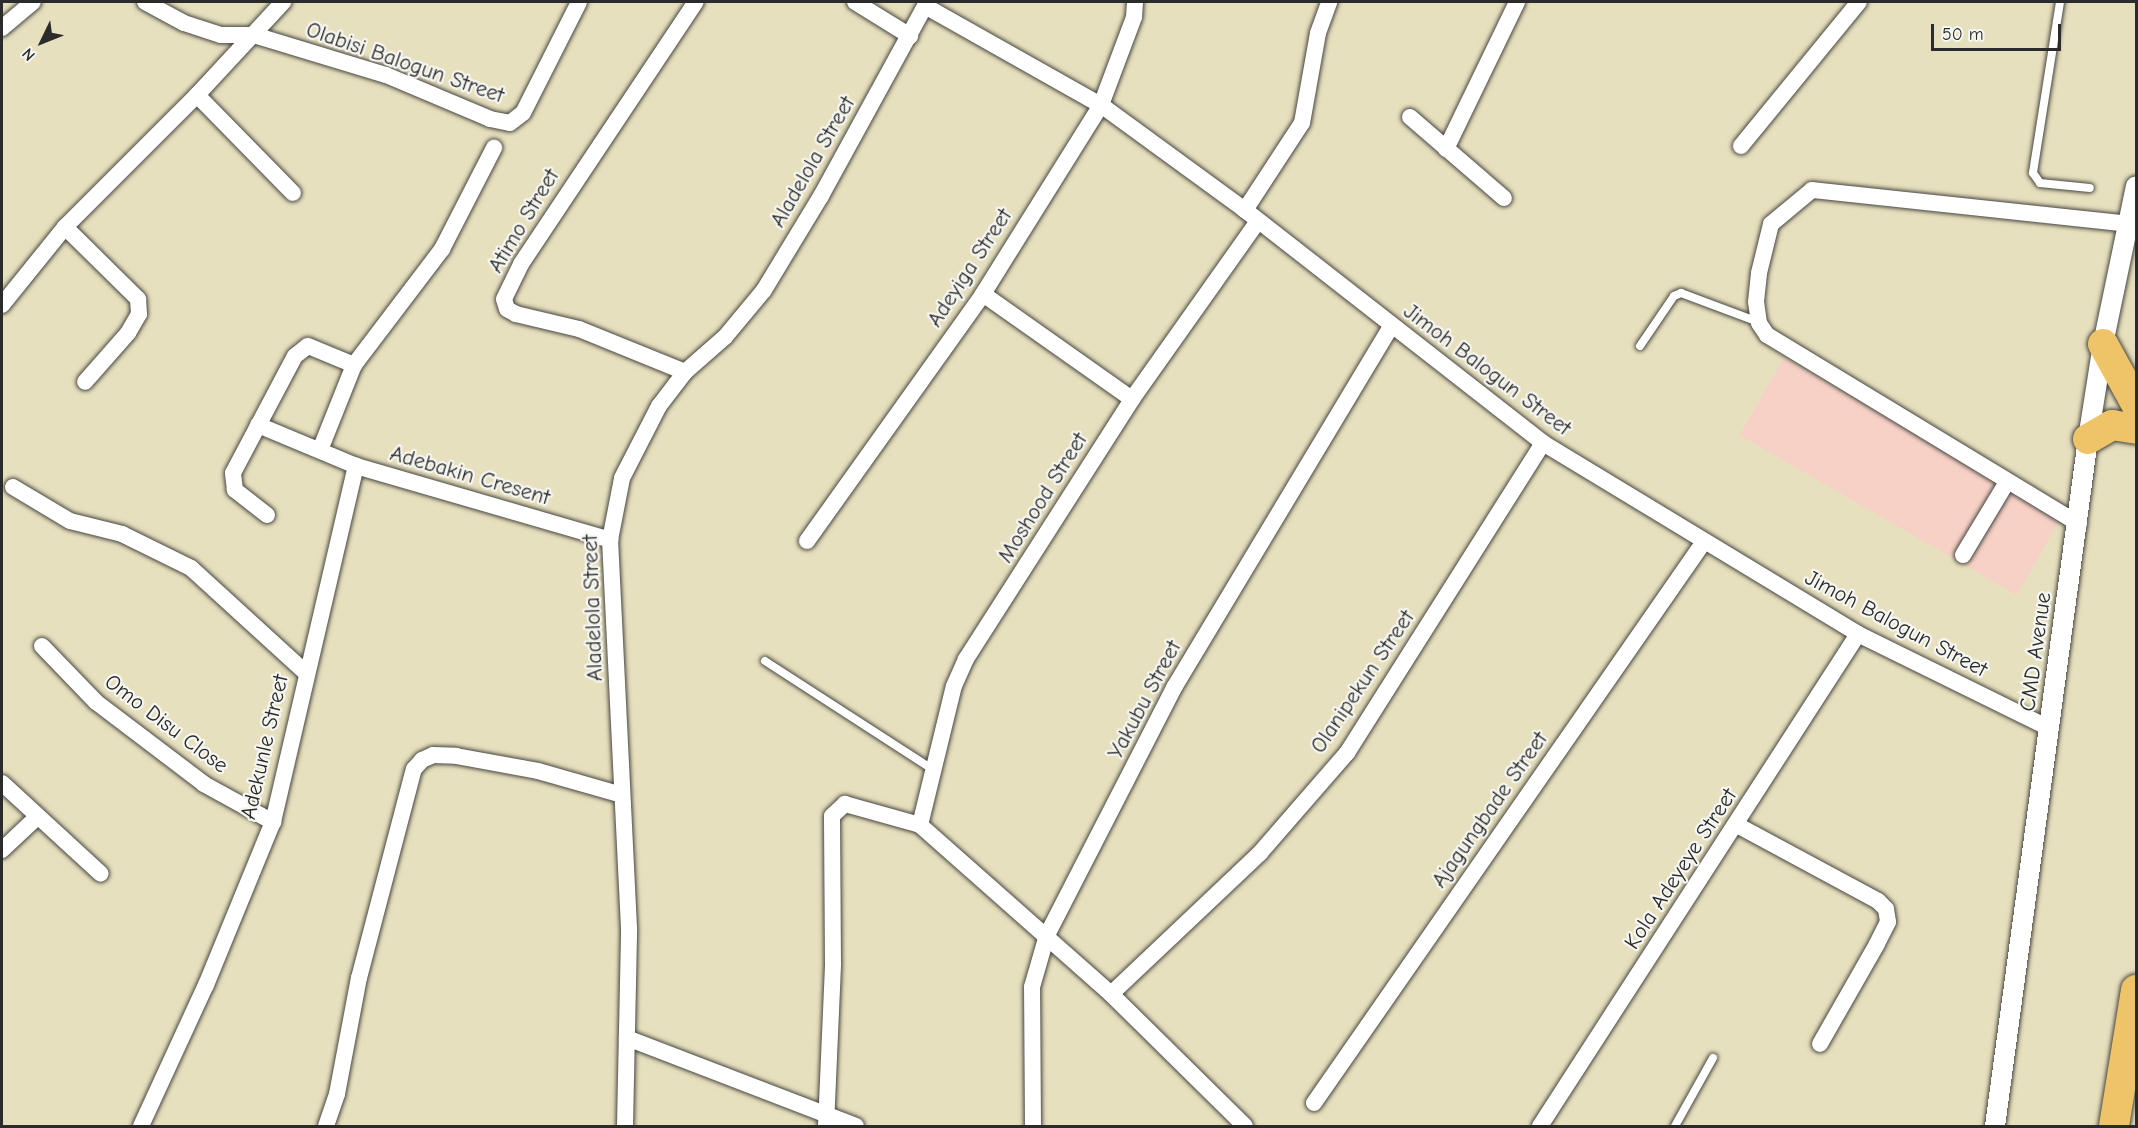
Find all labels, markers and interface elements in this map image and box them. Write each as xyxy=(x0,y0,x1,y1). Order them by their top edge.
north arrow xyxy=(12,12,72,72)
scale bar xyxy=(1934,12,2064,50)
street label: Olabisi Balogun Street xyxy=(303,17,507,109)
text: 50 m xyxy=(1942,24,1984,45)
text: N xyxy=(19,44,39,64)
street label: Aladelola Street xyxy=(765,92,861,232)
street label: Atimo Street xyxy=(483,164,565,278)
street label: Adeyiga Street xyxy=(922,204,1018,332)
street label: Jimoh Balogun Street xyxy=(1398,298,1576,442)
street label: Moshood Street xyxy=(993,428,1093,568)
street label: Adebakin Cresent xyxy=(387,441,553,511)
street label: Aladelola Street xyxy=(577,534,609,682)
street label: Jimoh Balogun Street xyxy=(1800,565,1992,683)
street label: CMD Avenue xyxy=(2015,591,2057,713)
street label: Olanipekun Street xyxy=(1305,606,1421,758)
street label: Yakubu Street xyxy=(1103,636,1187,764)
street label: Omo Disu Close xyxy=(99,669,233,779)
street label: Adekunle Street xyxy=(236,672,294,822)
street label: Ajagungbade Street xyxy=(1426,727,1554,893)
street label: Kola Adeyeye Street xyxy=(1619,784,1743,954)

